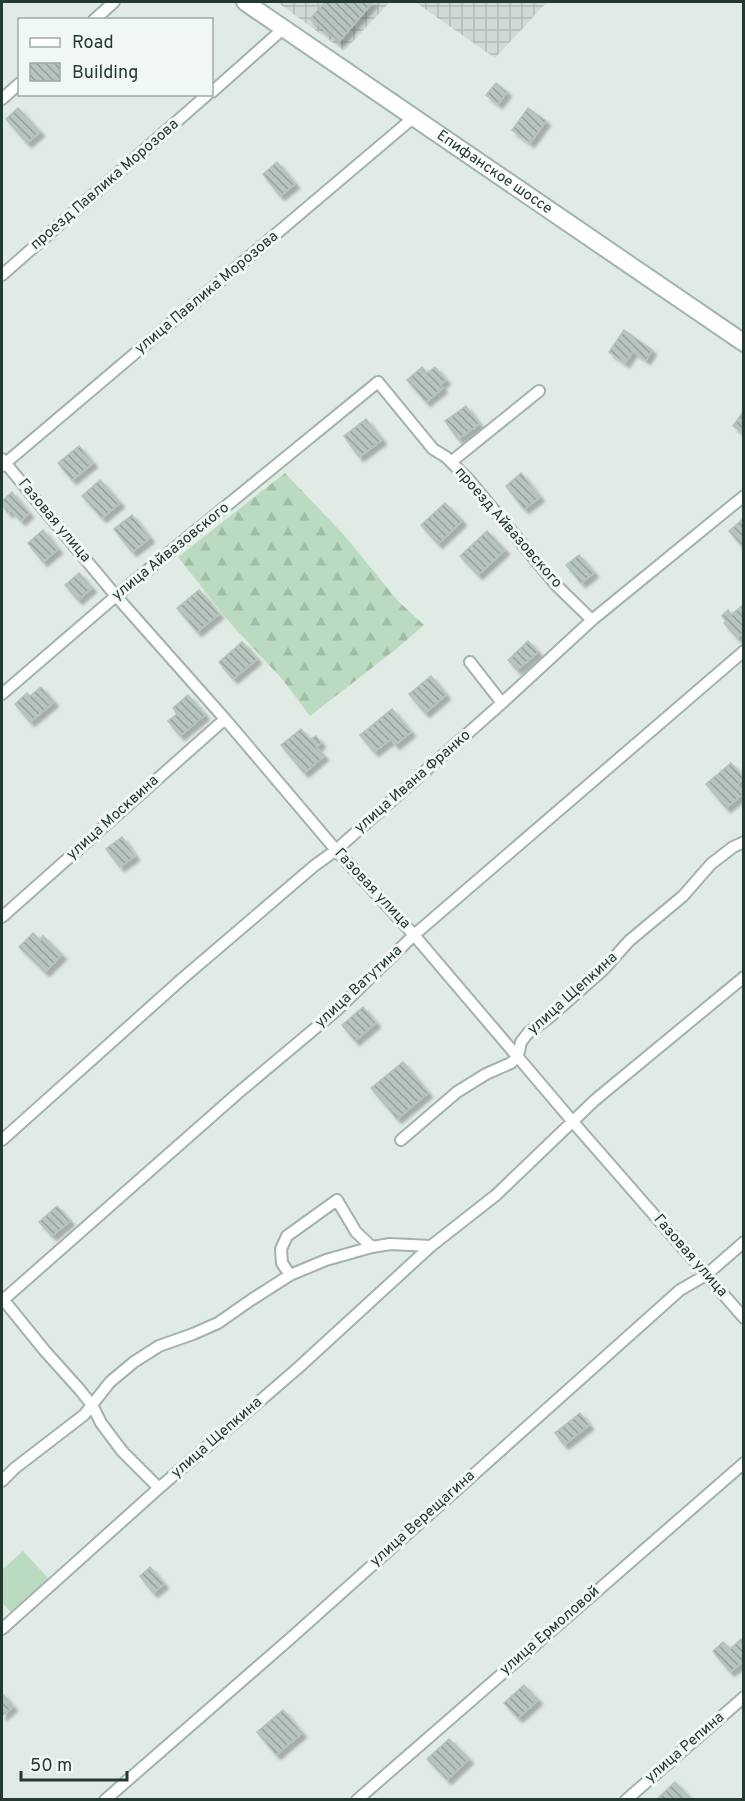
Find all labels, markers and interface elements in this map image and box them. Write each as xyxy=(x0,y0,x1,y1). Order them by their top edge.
legend xyxy=(18,18,213,96)
text: Road xyxy=(72,32,114,55)
text: Building xyxy=(72,62,138,85)
street label: проезд Павлика Морозова xyxy=(27,115,183,255)
street label: Епифанское шоссе xyxy=(433,126,556,219)
street label: улица Павлика Морозова xyxy=(131,227,283,359)
street label: проезд Айвазовского xyxy=(450,463,566,593)
street label: Газовая улица xyxy=(13,475,95,567)
street label: улица Айвазовского xyxy=(108,499,234,605)
street label: улица Ивана Франко xyxy=(351,726,475,838)
street label: улица Москвина xyxy=(63,772,163,864)
street label: Газовая улица xyxy=(330,845,414,933)
street label: улица Ватутина xyxy=(311,942,407,1032)
street label: улица Щепкина xyxy=(524,949,622,1039)
street label: Газовая улица xyxy=(649,1211,731,1301)
street label: улица Щепкина xyxy=(168,1393,266,1483)
street label: улица Верещагина xyxy=(367,1467,479,1571)
street label: улица Ермоловой xyxy=(496,1582,604,1680)
street label: улица Репина xyxy=(641,1708,729,1788)
scale bar xyxy=(21,1744,128,1782)
text: 50 m xyxy=(30,1755,72,1778)

